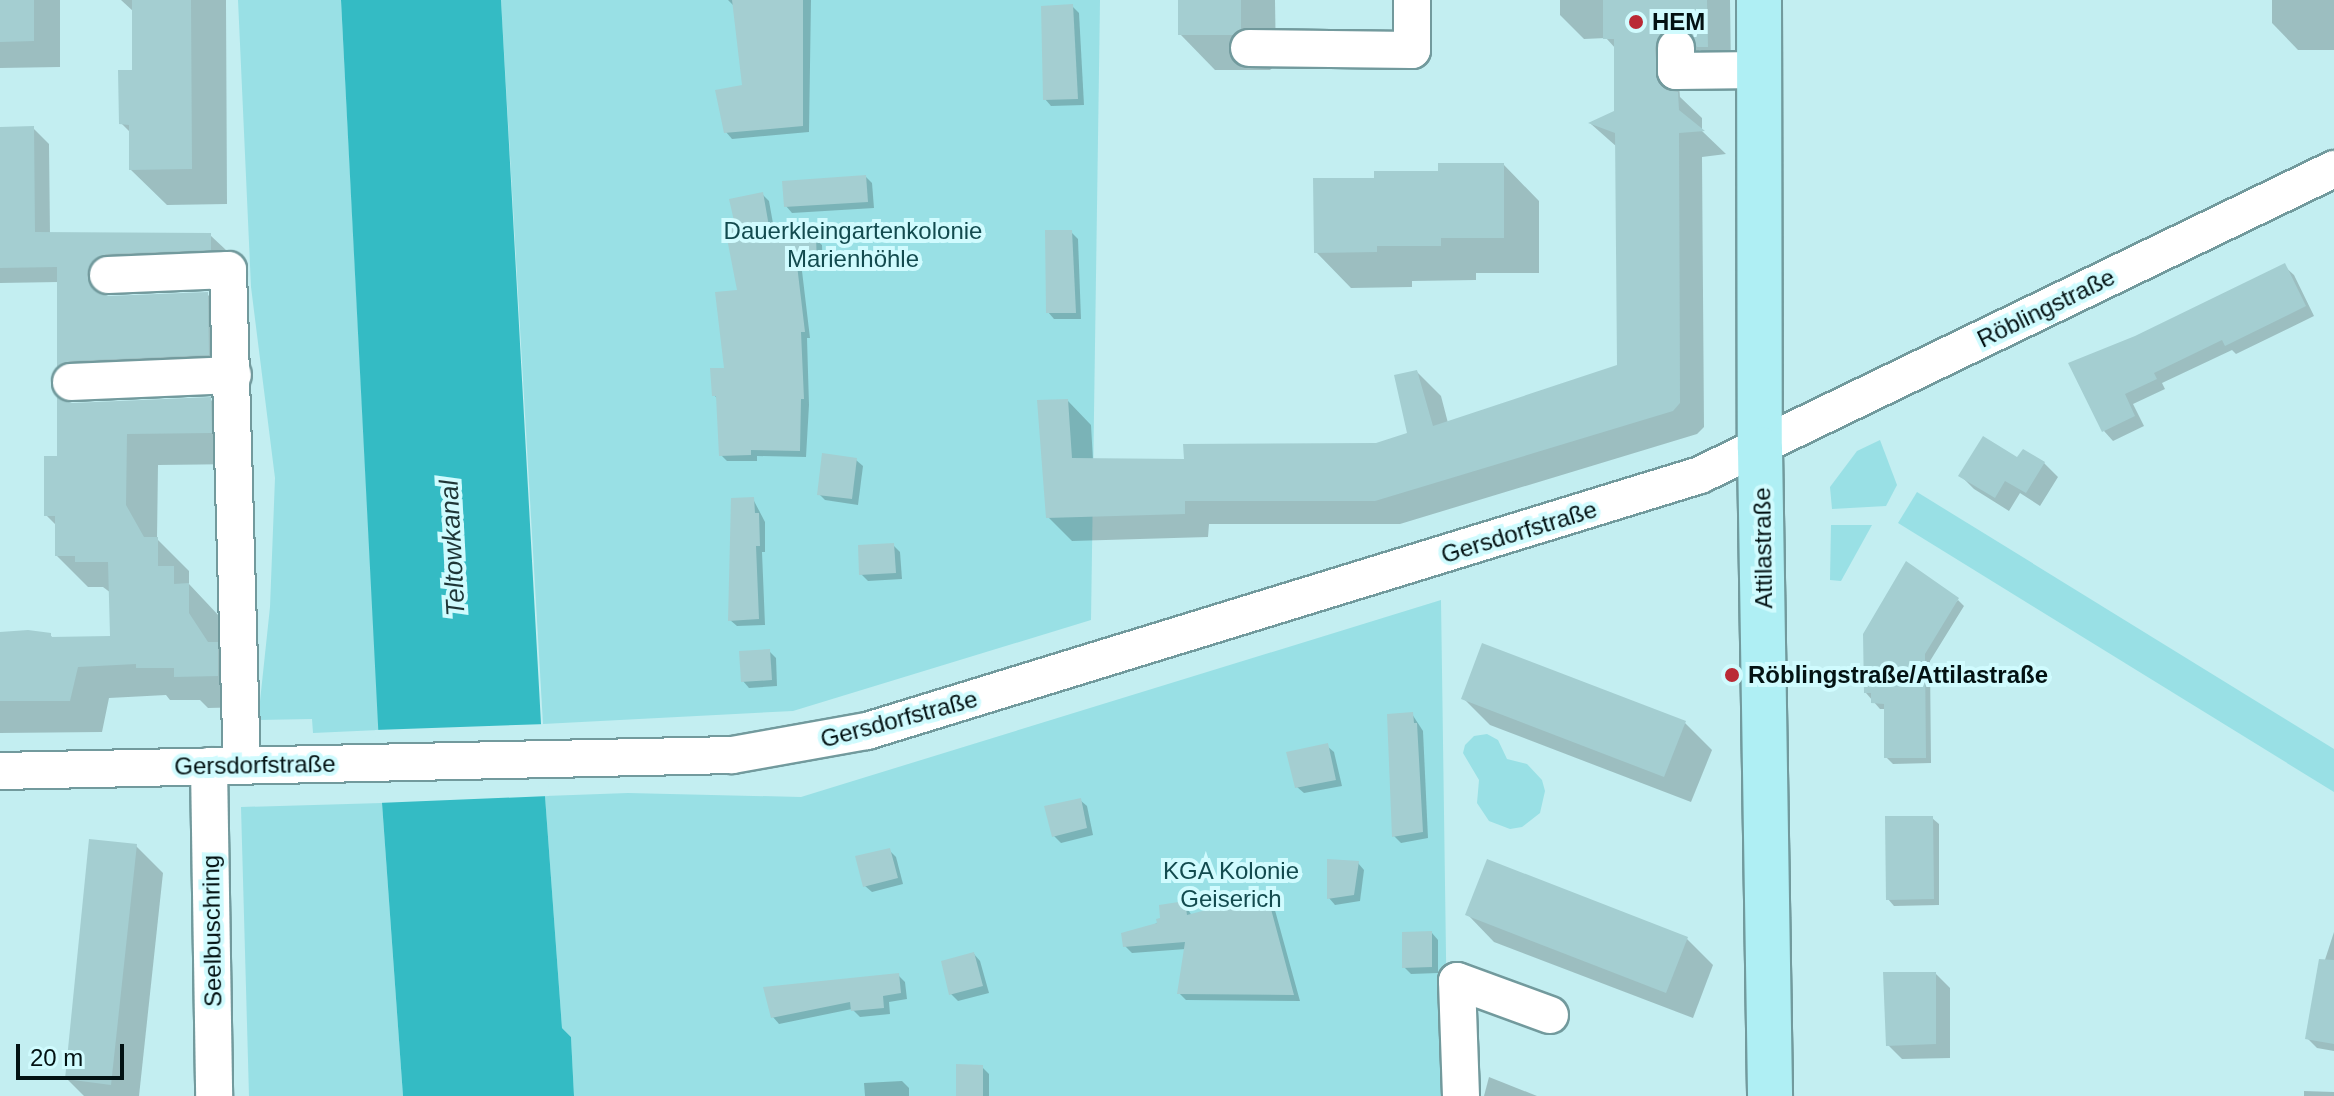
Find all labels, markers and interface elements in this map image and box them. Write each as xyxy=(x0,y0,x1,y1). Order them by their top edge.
place label: HEM xyxy=(1652,8,1705,36)
marker: HEM xyxy=(1627,13,1645,31)
park label: Dauerkleingartenkolonie Marienhöhle xyxy=(724,217,982,273)
street label: Röblingstraße xyxy=(1973,262,2119,354)
water label: Teltowkanal xyxy=(434,479,472,617)
street label: Attilastraße xyxy=(1748,487,1778,609)
street label: Gersdorfstraße xyxy=(1438,495,1600,569)
place label: Röblingstraße/Attilastraße xyxy=(1748,661,2048,689)
marker: Röblingstraße/Attilastraße xyxy=(1723,666,1741,684)
street label: Gersdorfstraße xyxy=(817,684,981,754)
street label: Gersdorfstraße xyxy=(174,749,336,781)
street label: Seelbuschring xyxy=(196,855,228,1007)
park label: KGA Kolonie Geiserich xyxy=(1162,857,1300,913)
scale bar xyxy=(20,1028,128,1078)
text: 20 m xyxy=(30,1044,83,1071)

